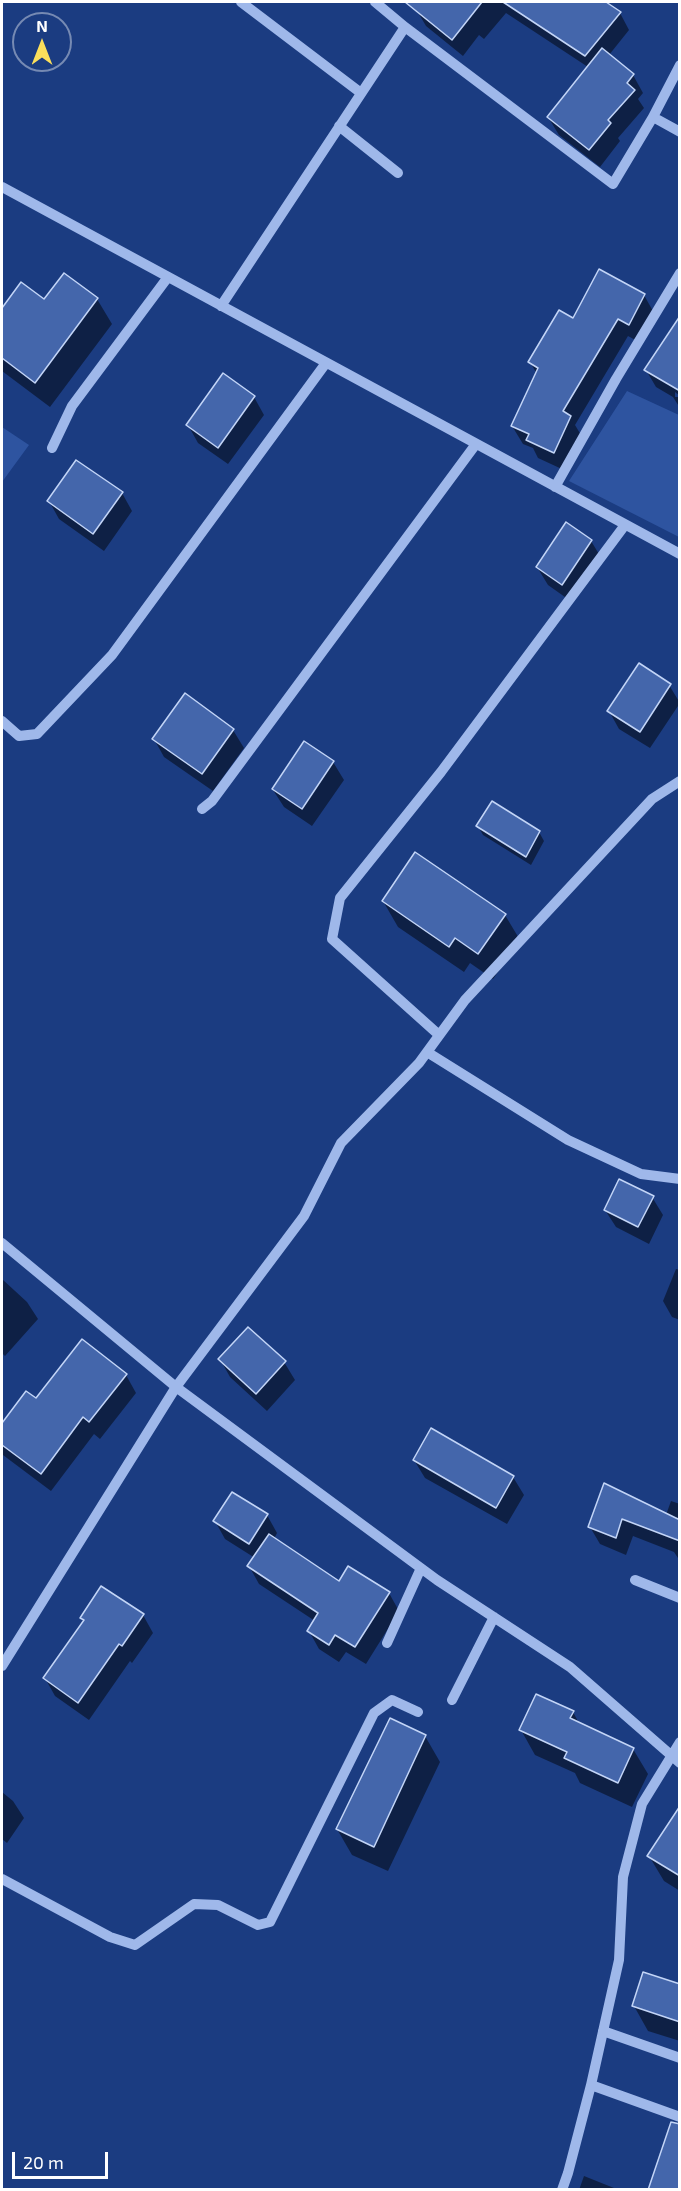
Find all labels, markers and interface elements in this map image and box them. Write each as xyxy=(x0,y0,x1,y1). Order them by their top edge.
north arrow xyxy=(12,12,72,72)
text: N xyxy=(36,16,48,35)
scale bar xyxy=(15,2140,111,2178)
text: 20 m xyxy=(23,2151,64,2173)

